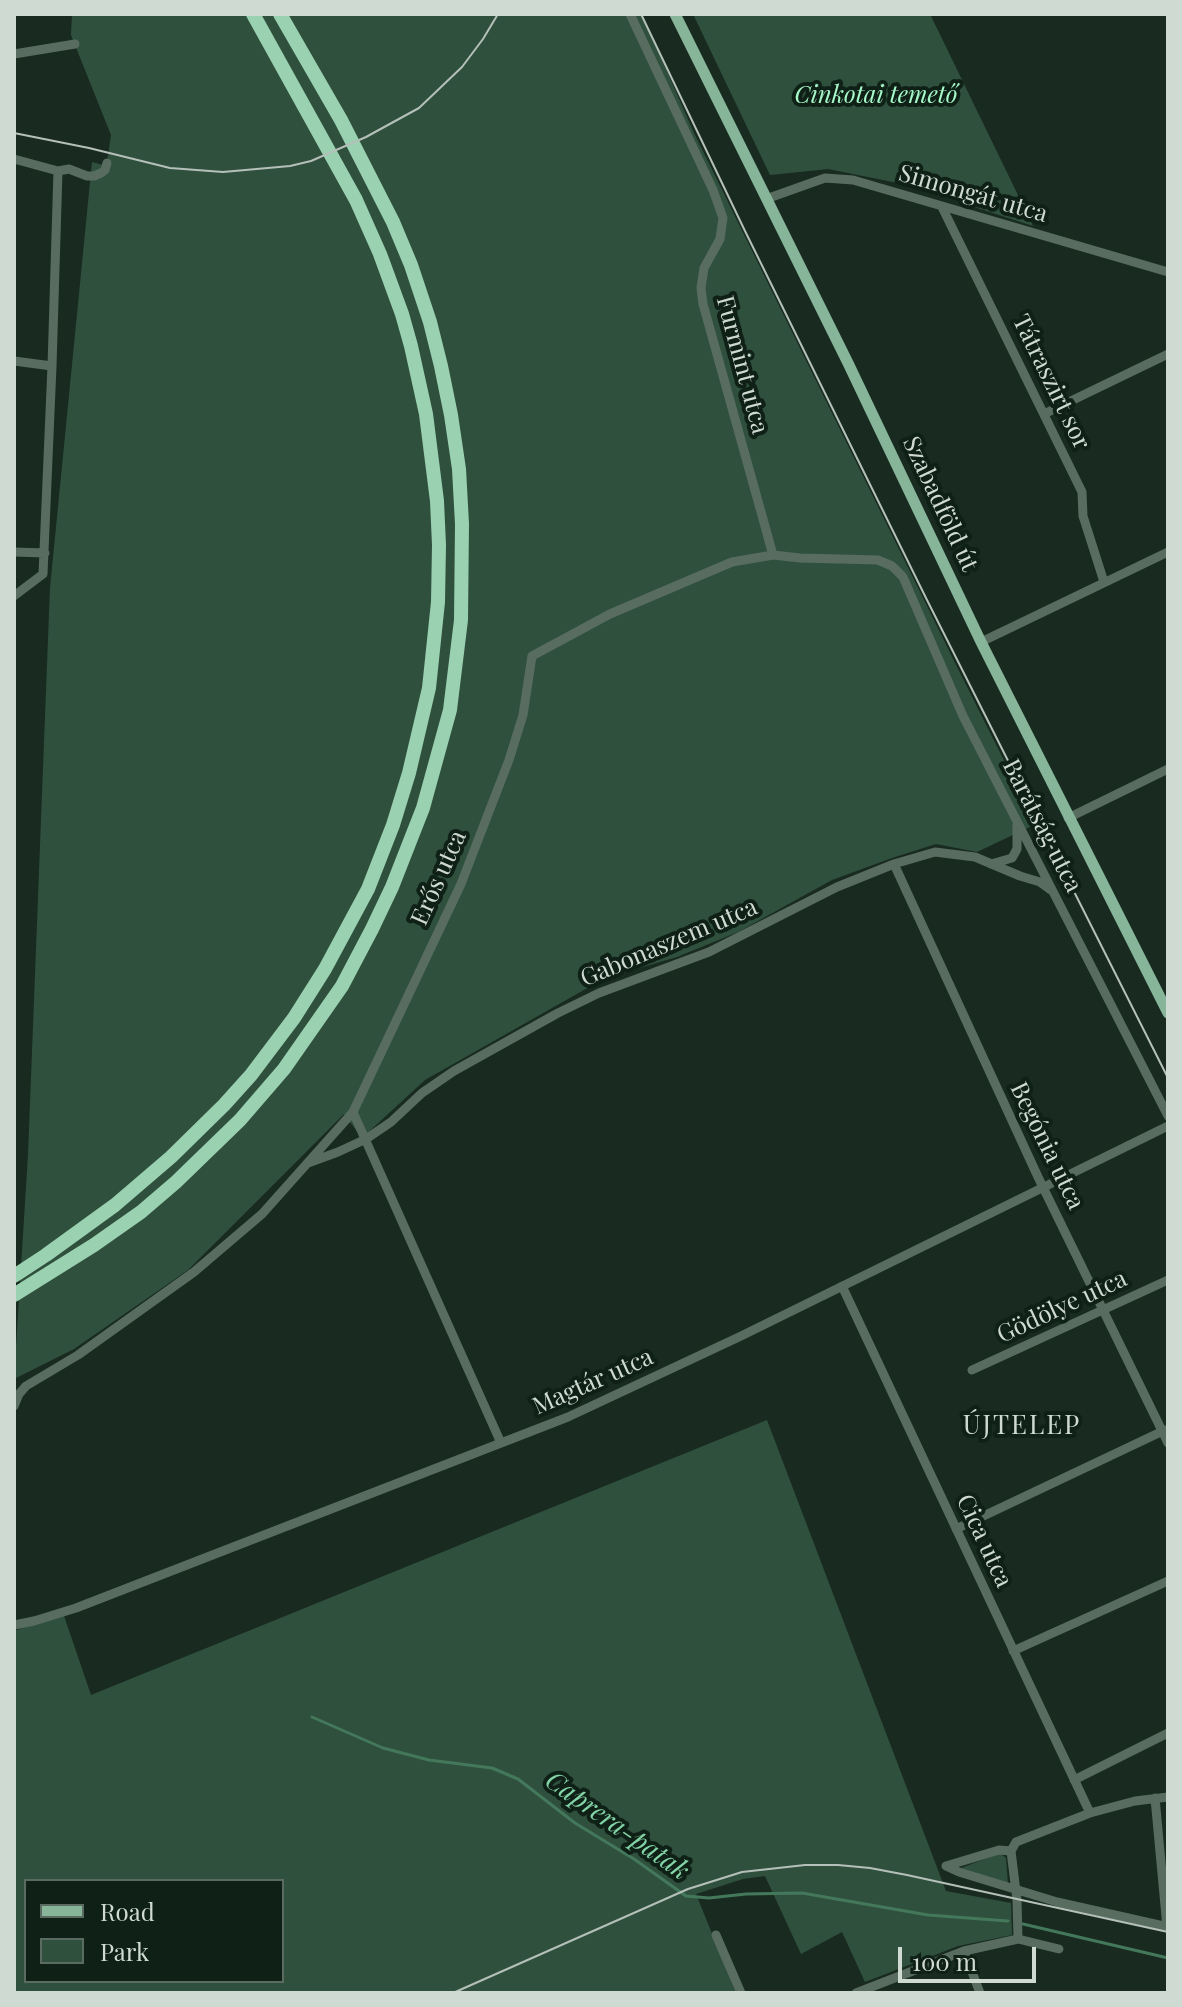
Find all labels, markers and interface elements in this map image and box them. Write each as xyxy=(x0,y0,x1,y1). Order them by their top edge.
park label: Cinkotai temető xyxy=(794,82,958,110)
street label: Simongát utca xyxy=(895,159,1051,229)
street label: Furmint utca xyxy=(710,293,774,437)
street label: Tátraszirt sor xyxy=(1006,310,1096,454)
street label: Szabadföld út xyxy=(896,432,984,576)
street label: Barátság utca xyxy=(996,755,1088,897)
street label: Erős utca xyxy=(405,826,473,930)
street label: Gabonaszem utca xyxy=(576,893,762,993)
street label: Begónia utca xyxy=(1004,1078,1090,1214)
street label: Gödölye utca xyxy=(993,1264,1131,1350)
street label: Magtár utca xyxy=(528,1343,658,1421)
district label: ÚJTELEP xyxy=(963,1410,1081,1442)
street label: Cica utca xyxy=(950,1490,1018,1592)
water label: Caprera-patak xyxy=(539,1765,695,1887)
legend xyxy=(24,1879,284,1983)
text: Road xyxy=(100,1895,155,1927)
scale bar xyxy=(902,1931,1040,1981)
text: Park xyxy=(100,1935,149,1967)
text: 100 m xyxy=(912,1945,977,1977)

